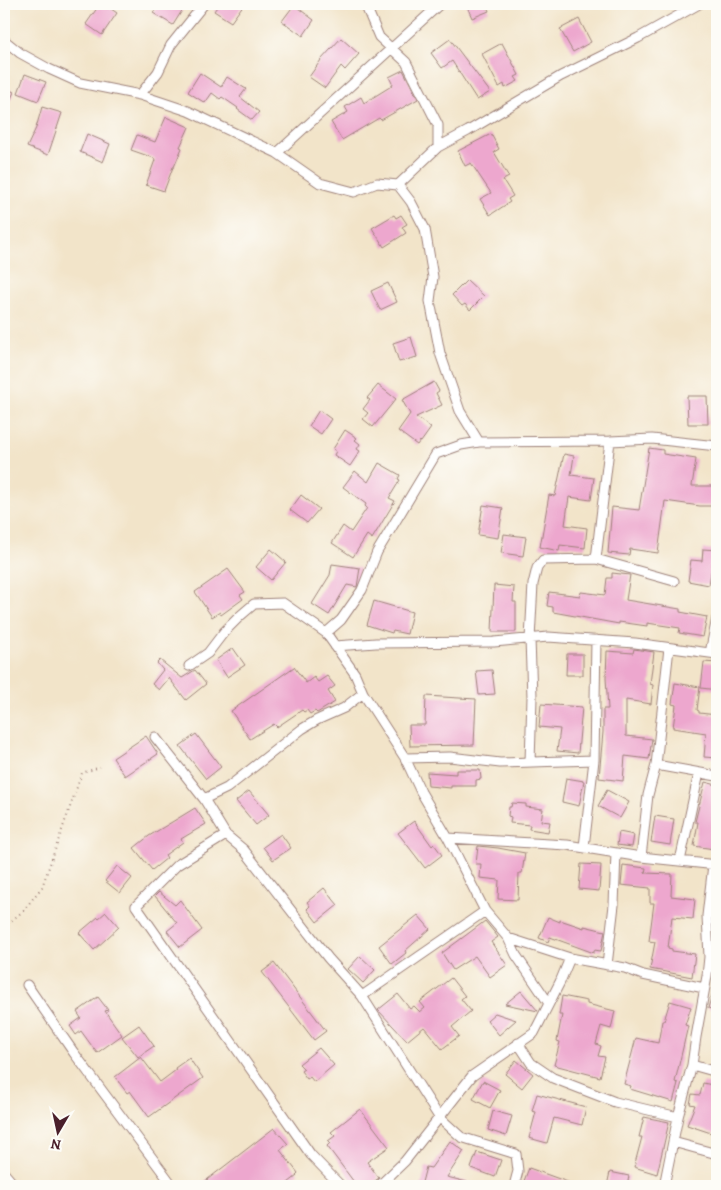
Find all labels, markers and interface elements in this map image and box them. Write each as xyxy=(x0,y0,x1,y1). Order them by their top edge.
north arrow xyxy=(32,1108,82,1158)
text: N xyxy=(50,1134,63,1155)

